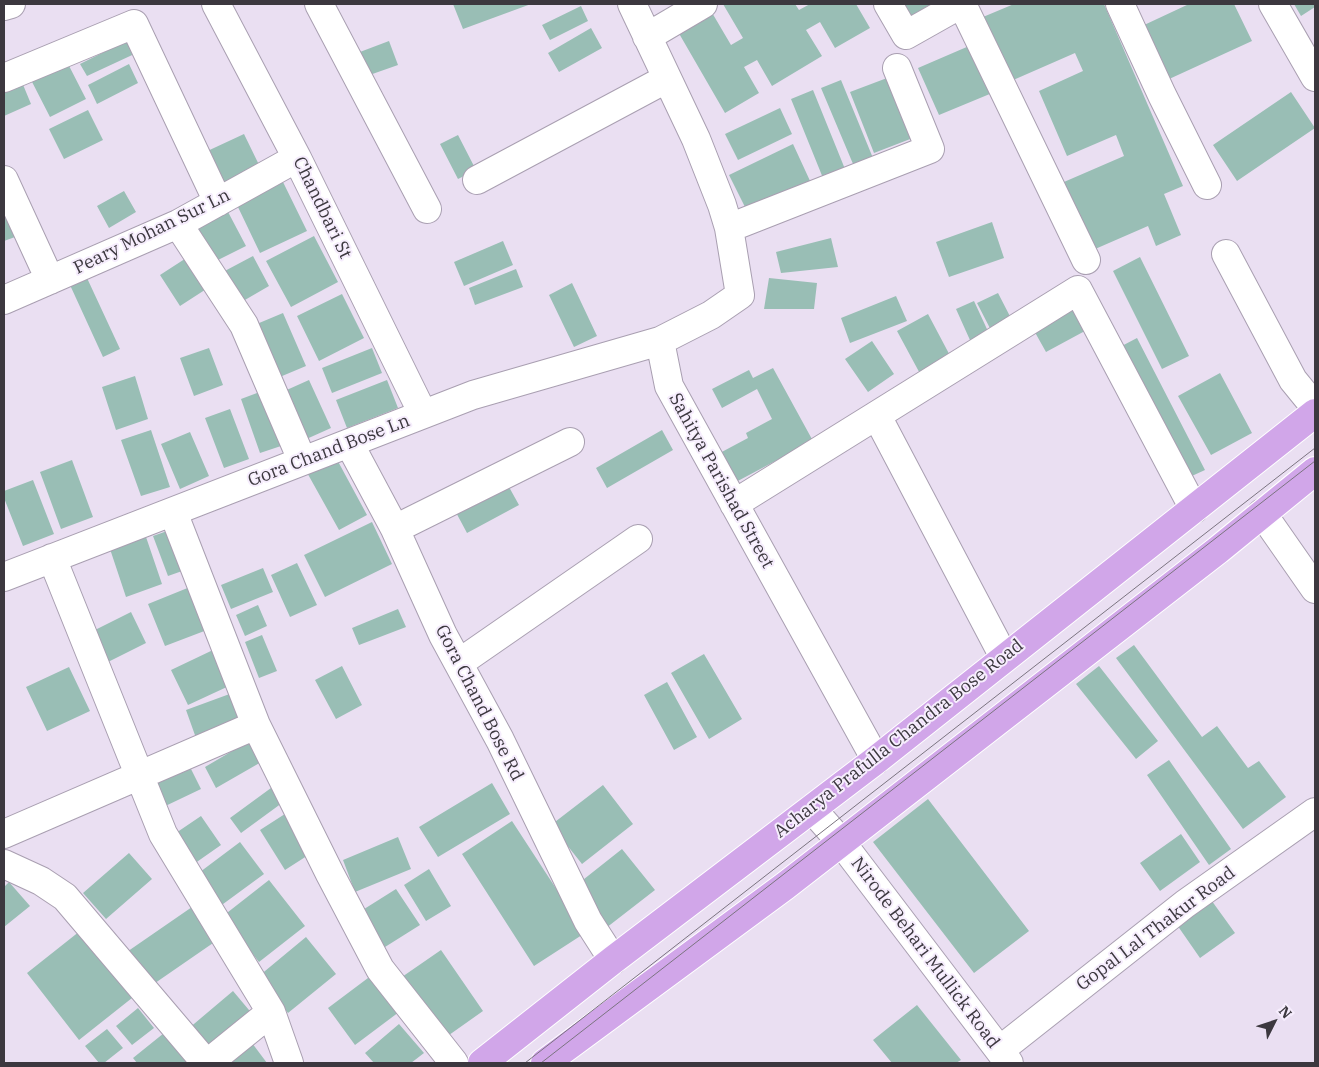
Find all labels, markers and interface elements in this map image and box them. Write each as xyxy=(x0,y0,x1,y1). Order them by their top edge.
street label: Chandbari St xyxy=(288,154,356,262)
street label: Peary Mohan Sur Ln xyxy=(70,185,234,279)
street label: Sahitya Parishad Street xyxy=(664,390,778,572)
street label: Gora Chand Bose Ln xyxy=(245,410,413,492)
street label: Gora Chand Bose Rd xyxy=(430,621,528,785)
street label: Acharya Prafulla Chandra Bose Road xyxy=(770,635,1028,843)
street label: Nirode Behari Mullick Road xyxy=(846,853,1004,1053)
street label: Gopal Lal Thakur Road xyxy=(1072,862,1240,996)
north arrow xyxy=(1249,997,1299,1047)
text: N xyxy=(1275,1002,1296,1022)

